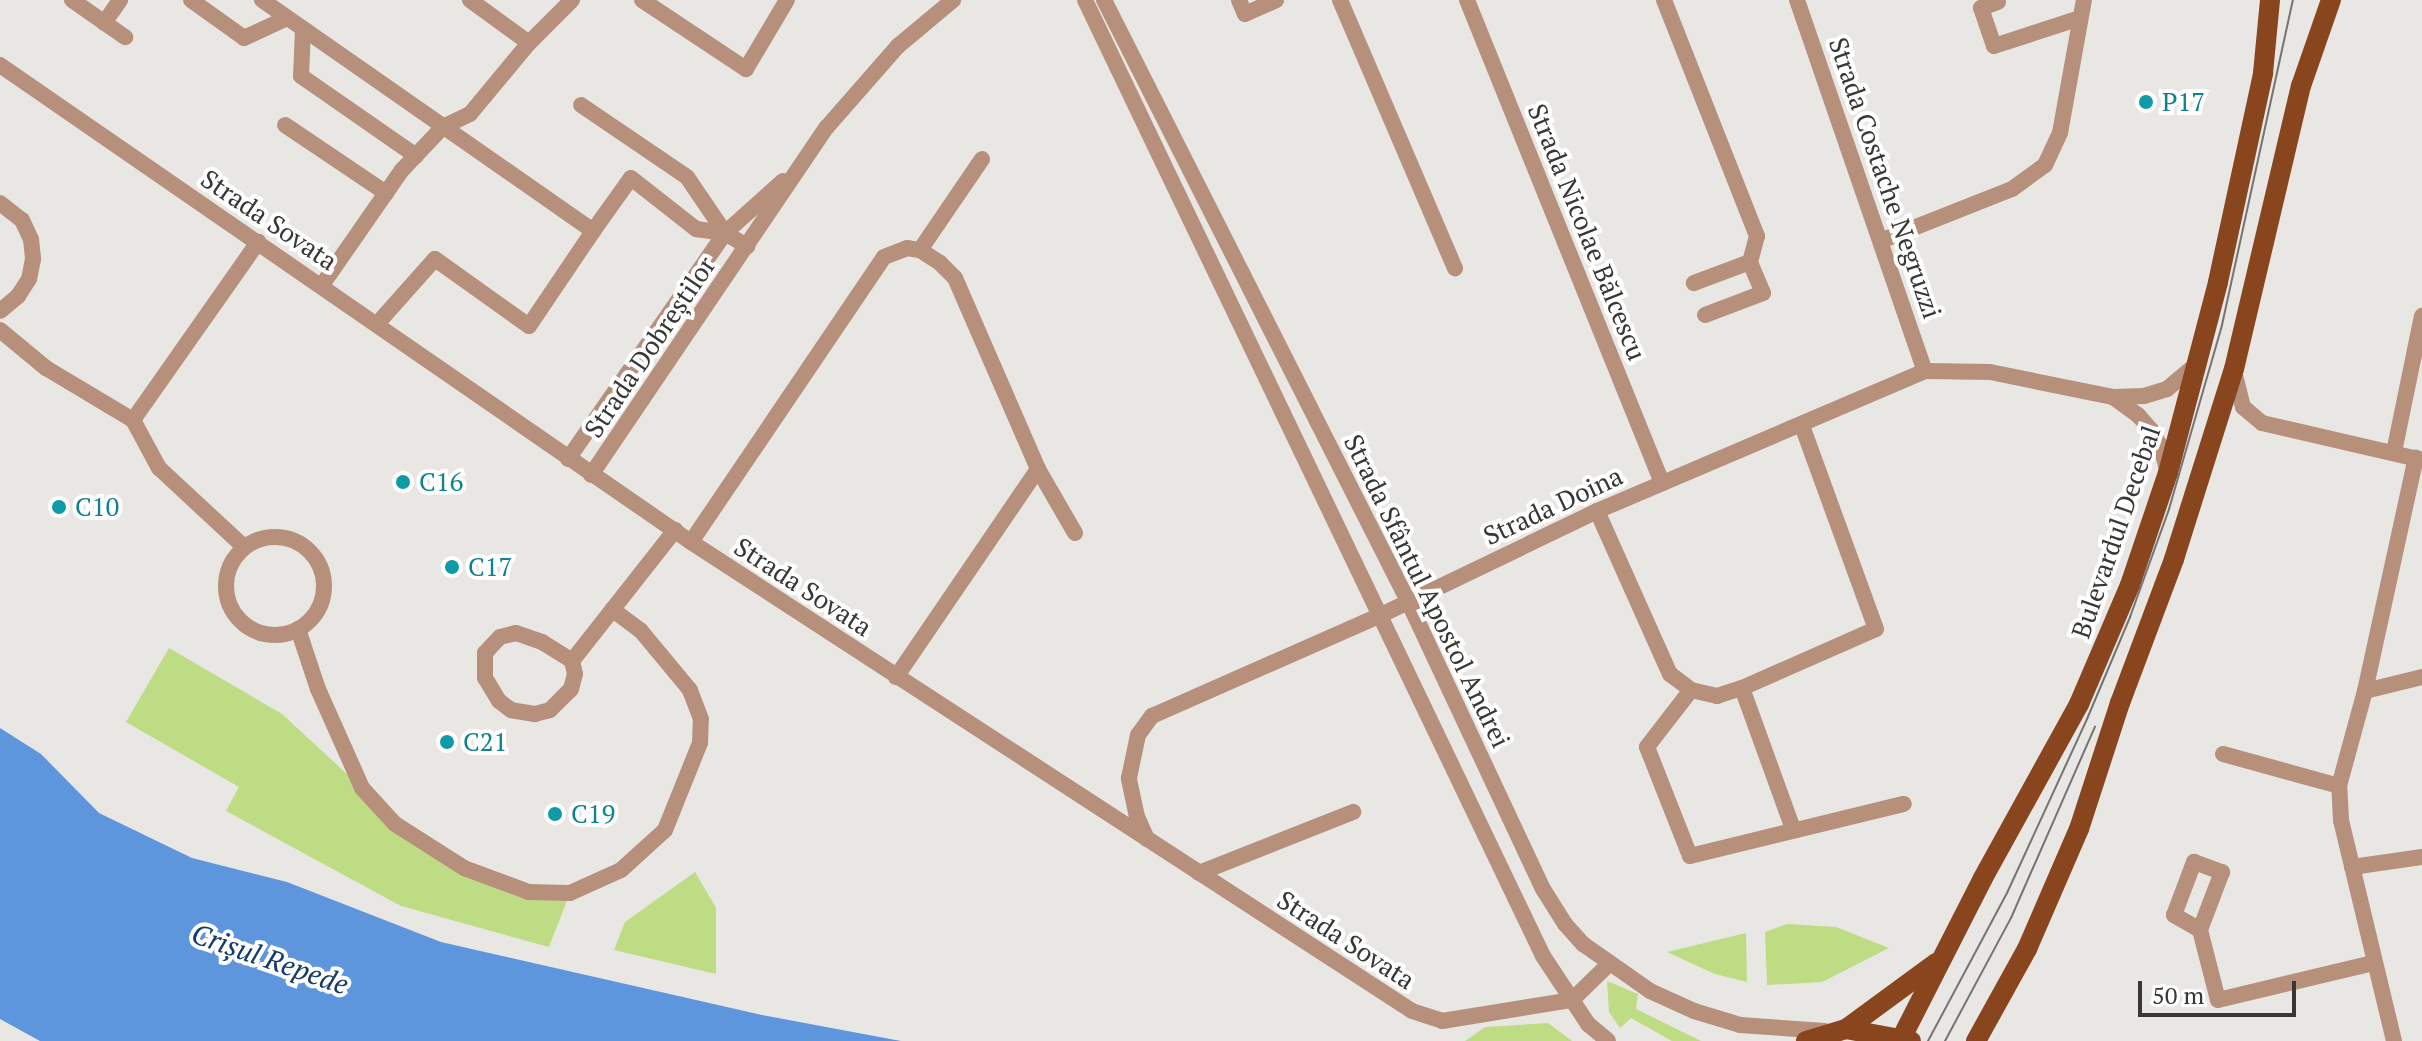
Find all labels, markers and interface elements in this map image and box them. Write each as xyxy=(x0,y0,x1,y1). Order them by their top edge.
street label: Strada Costache Negruzzi xyxy=(1822,33,1948,323)
place label: P17 xyxy=(2162,86,2205,118)
marker: P17 xyxy=(2137,93,2155,111)
street label: Strada Nicolae Bălcescu xyxy=(1521,99,1653,365)
street label: Strada Sovata xyxy=(195,163,343,277)
street label: Strada Dobreștilor xyxy=(578,251,722,443)
street label: Bulevardul Decebal xyxy=(2065,422,2167,642)
street label: Strada Sfântul Apostol Andrei xyxy=(1337,429,1517,753)
street label: Strada Doina xyxy=(1479,460,1627,552)
place label: C16 xyxy=(419,466,463,498)
marker: C16 xyxy=(394,473,412,491)
place label: C10 xyxy=(75,491,119,523)
marker: C10 xyxy=(50,498,68,516)
street label: Strada Sovata xyxy=(728,531,878,643)
place label: C17 xyxy=(468,551,512,583)
marker: C17 xyxy=(443,558,461,576)
place label: C21 xyxy=(463,726,507,758)
marker: C21 xyxy=(438,733,456,751)
place label: C19 xyxy=(571,798,615,830)
marker: C19 xyxy=(546,805,564,823)
street label: Strada Sovata xyxy=(1271,884,1421,996)
water label: Crișul Repede xyxy=(187,917,353,1001)
scale bar xyxy=(2142,965,2300,1015)
text: 50 m xyxy=(2152,979,2204,1011)

